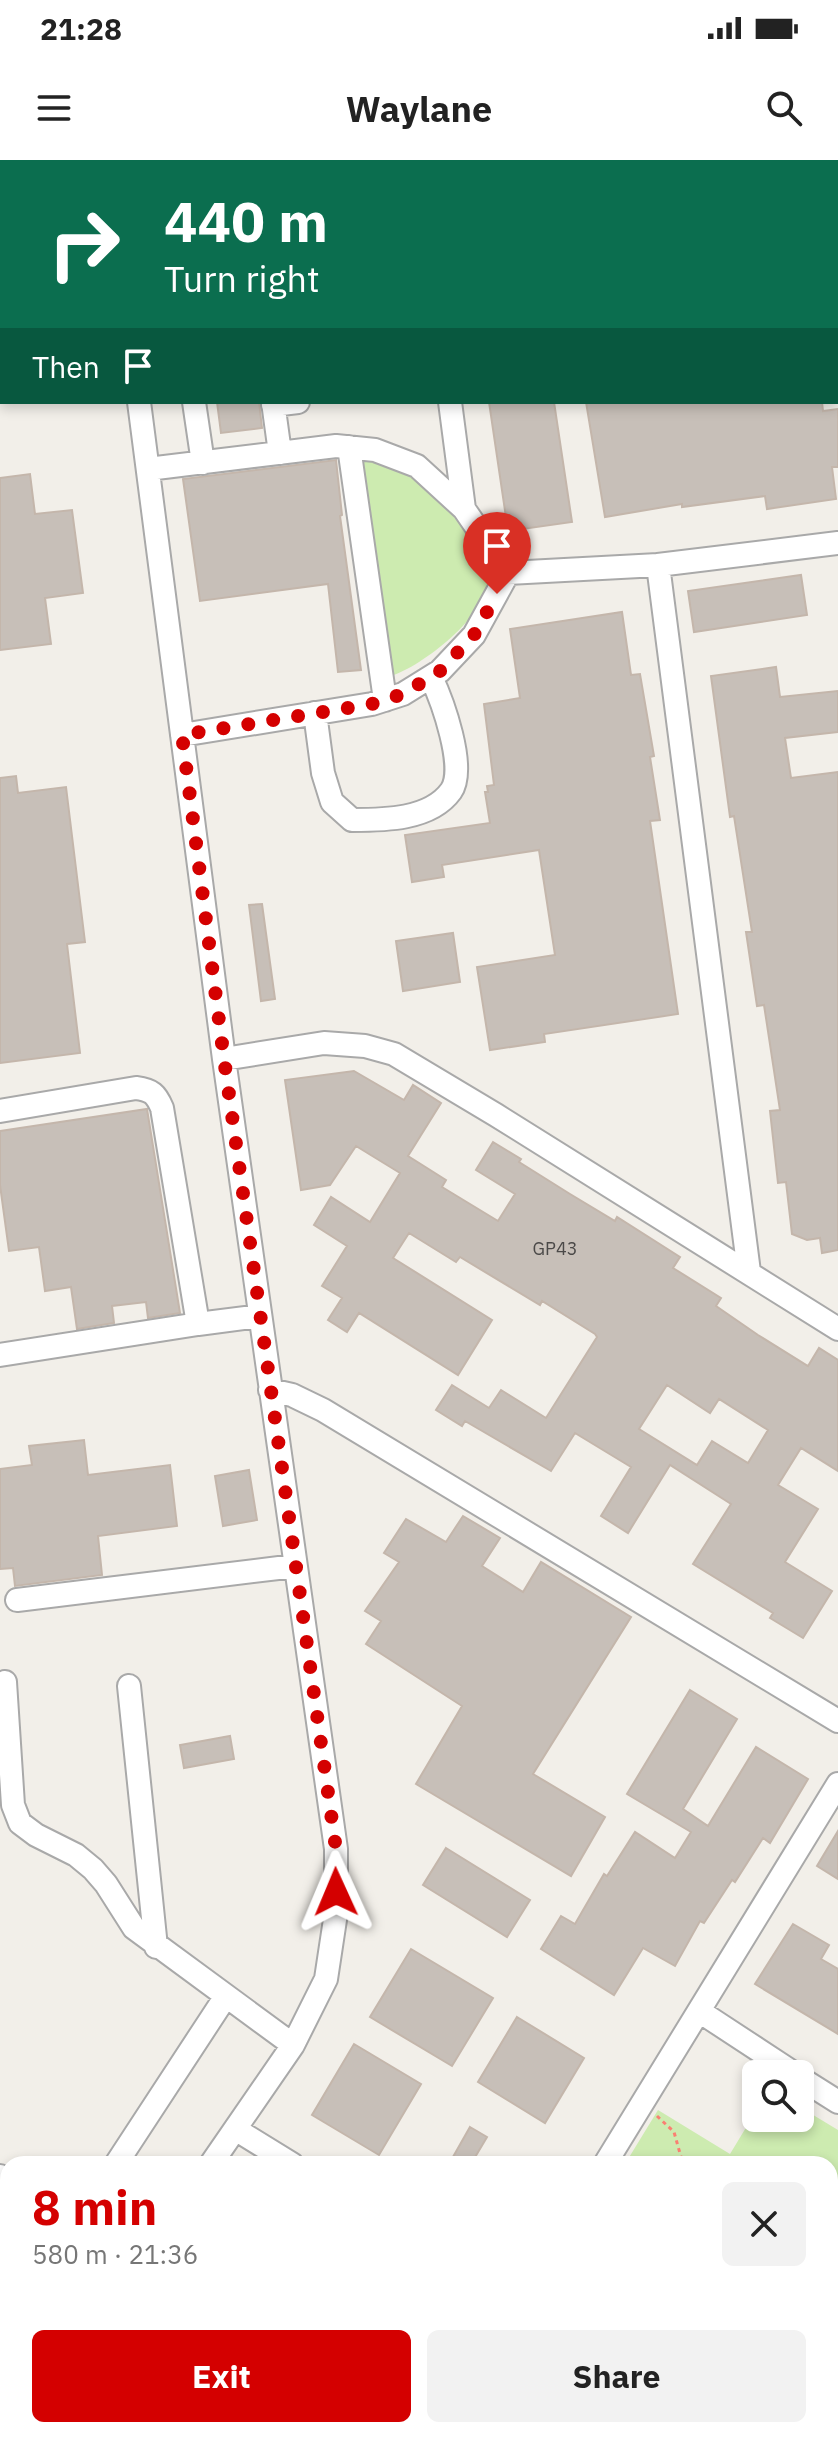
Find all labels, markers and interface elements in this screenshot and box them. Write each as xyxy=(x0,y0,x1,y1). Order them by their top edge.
text: 21:28 xyxy=(40,9,122,48)
text: Waylane xyxy=(346,85,492,132)
icon: menu xyxy=(32,86,76,130)
icon: search xyxy=(762,86,806,130)
text: 440 m xyxy=(164,185,328,257)
icon: right xyxy=(32,192,136,296)
text: Turn right xyxy=(164,255,320,302)
icon: arrive xyxy=(116,344,160,388)
text: Then xyxy=(32,347,100,386)
pin xyxy=(463,512,531,594)
icon: arrive xyxy=(475,524,519,568)
house number: GP43 xyxy=(532,1237,578,1260)
position arrow xyxy=(294,1850,378,1934)
map controls xyxy=(742,2060,814,2132)
button: search xyxy=(742,2060,814,2132)
text: 8 min xyxy=(32,2176,157,2238)
button: close xyxy=(722,2182,806,2266)
text: 580 m · 21:36 xyxy=(32,2237,198,2271)
button: Exit xyxy=(32,2330,411,2422)
button: Share xyxy=(427,2330,806,2422)

